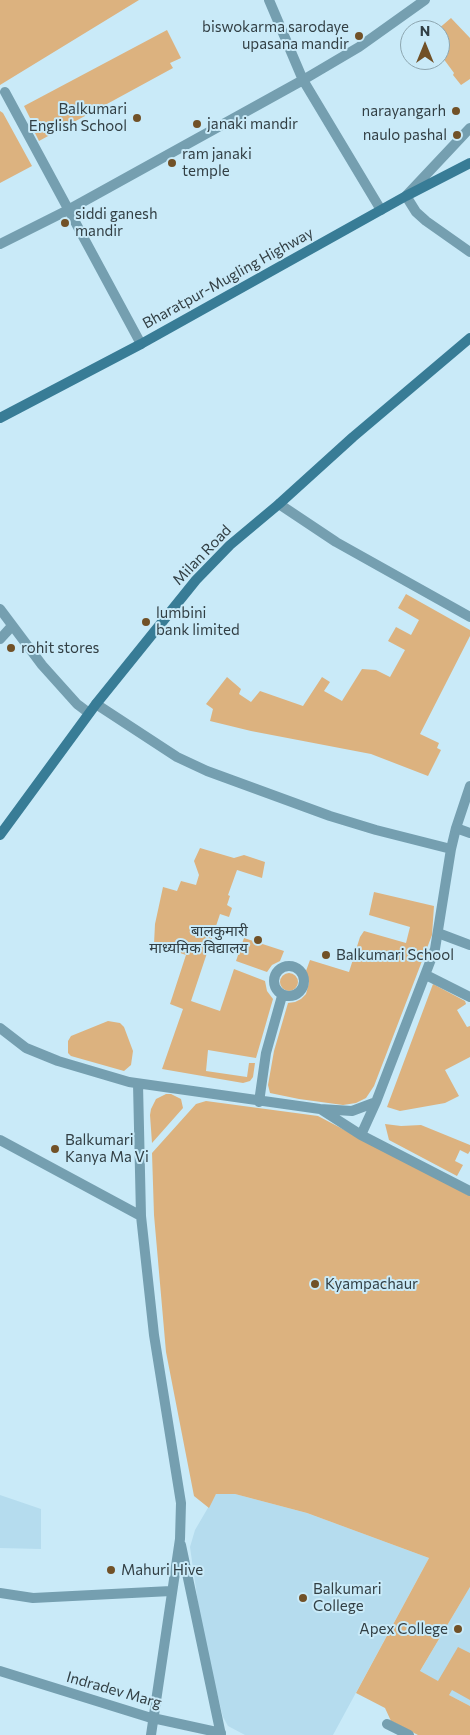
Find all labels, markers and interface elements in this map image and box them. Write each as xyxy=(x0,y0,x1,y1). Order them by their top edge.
place label: biswokarma sarodaye upasana mandir xyxy=(202,18,349,53)
north arrow xyxy=(400,20,450,70)
text: N xyxy=(420,22,430,39)
marker: biswokarma sarodaye upasana mandir xyxy=(353,30,365,42)
place label: Balkumari English School xyxy=(29,100,127,135)
place label: narayangarh xyxy=(362,102,446,120)
marker: narayangarh xyxy=(450,105,462,117)
marker: Balkumari English School xyxy=(131,112,143,124)
place label: janaki mandir xyxy=(207,115,298,133)
marker: janaki mandir xyxy=(191,118,203,130)
place label: naulo pashal xyxy=(363,126,447,144)
marker: naulo pashal xyxy=(451,129,463,141)
place label: ram janaki temple xyxy=(182,145,252,180)
marker: ram janaki temple xyxy=(166,157,178,169)
place label: siddi ganesh mandir xyxy=(75,205,158,240)
marker: siddi ganesh mandir xyxy=(59,217,71,229)
street label: Bharatpur-Mugling Highway xyxy=(139,223,317,333)
street label: Milan Road xyxy=(169,521,235,589)
place label: lumbini bank limited xyxy=(156,604,240,639)
marker: lumbini bank limited xyxy=(140,616,152,628)
place label: rohit stores xyxy=(21,639,99,657)
marker: rohit stores xyxy=(5,642,17,654)
place label: बालकुमारी माध्यमिक विद्यालय xyxy=(149,922,248,957)
marker: बालकुमारी माध्यमिक विद्यालय xyxy=(252,934,264,946)
place label: Balkumari School xyxy=(336,946,454,964)
marker: Balkumari School xyxy=(320,949,332,961)
place label: Balkumari Kanya Ma Vi xyxy=(65,1131,149,1166)
marker: Balkumari Kanya Ma Vi xyxy=(49,1143,61,1155)
place label: Kyampachaur xyxy=(325,1275,418,1293)
marker: Kyampachaur xyxy=(309,1278,321,1290)
place label: Mahuri Hive xyxy=(121,1561,203,1579)
marker: Mahuri Hive xyxy=(105,1564,117,1576)
place label: Balkumari College xyxy=(313,1580,382,1615)
marker: Balkumari College xyxy=(297,1592,309,1604)
place label: Apex College xyxy=(359,1620,448,1638)
marker: Apex College xyxy=(452,1623,464,1635)
street label: Indradev Marg xyxy=(64,1668,164,1712)

